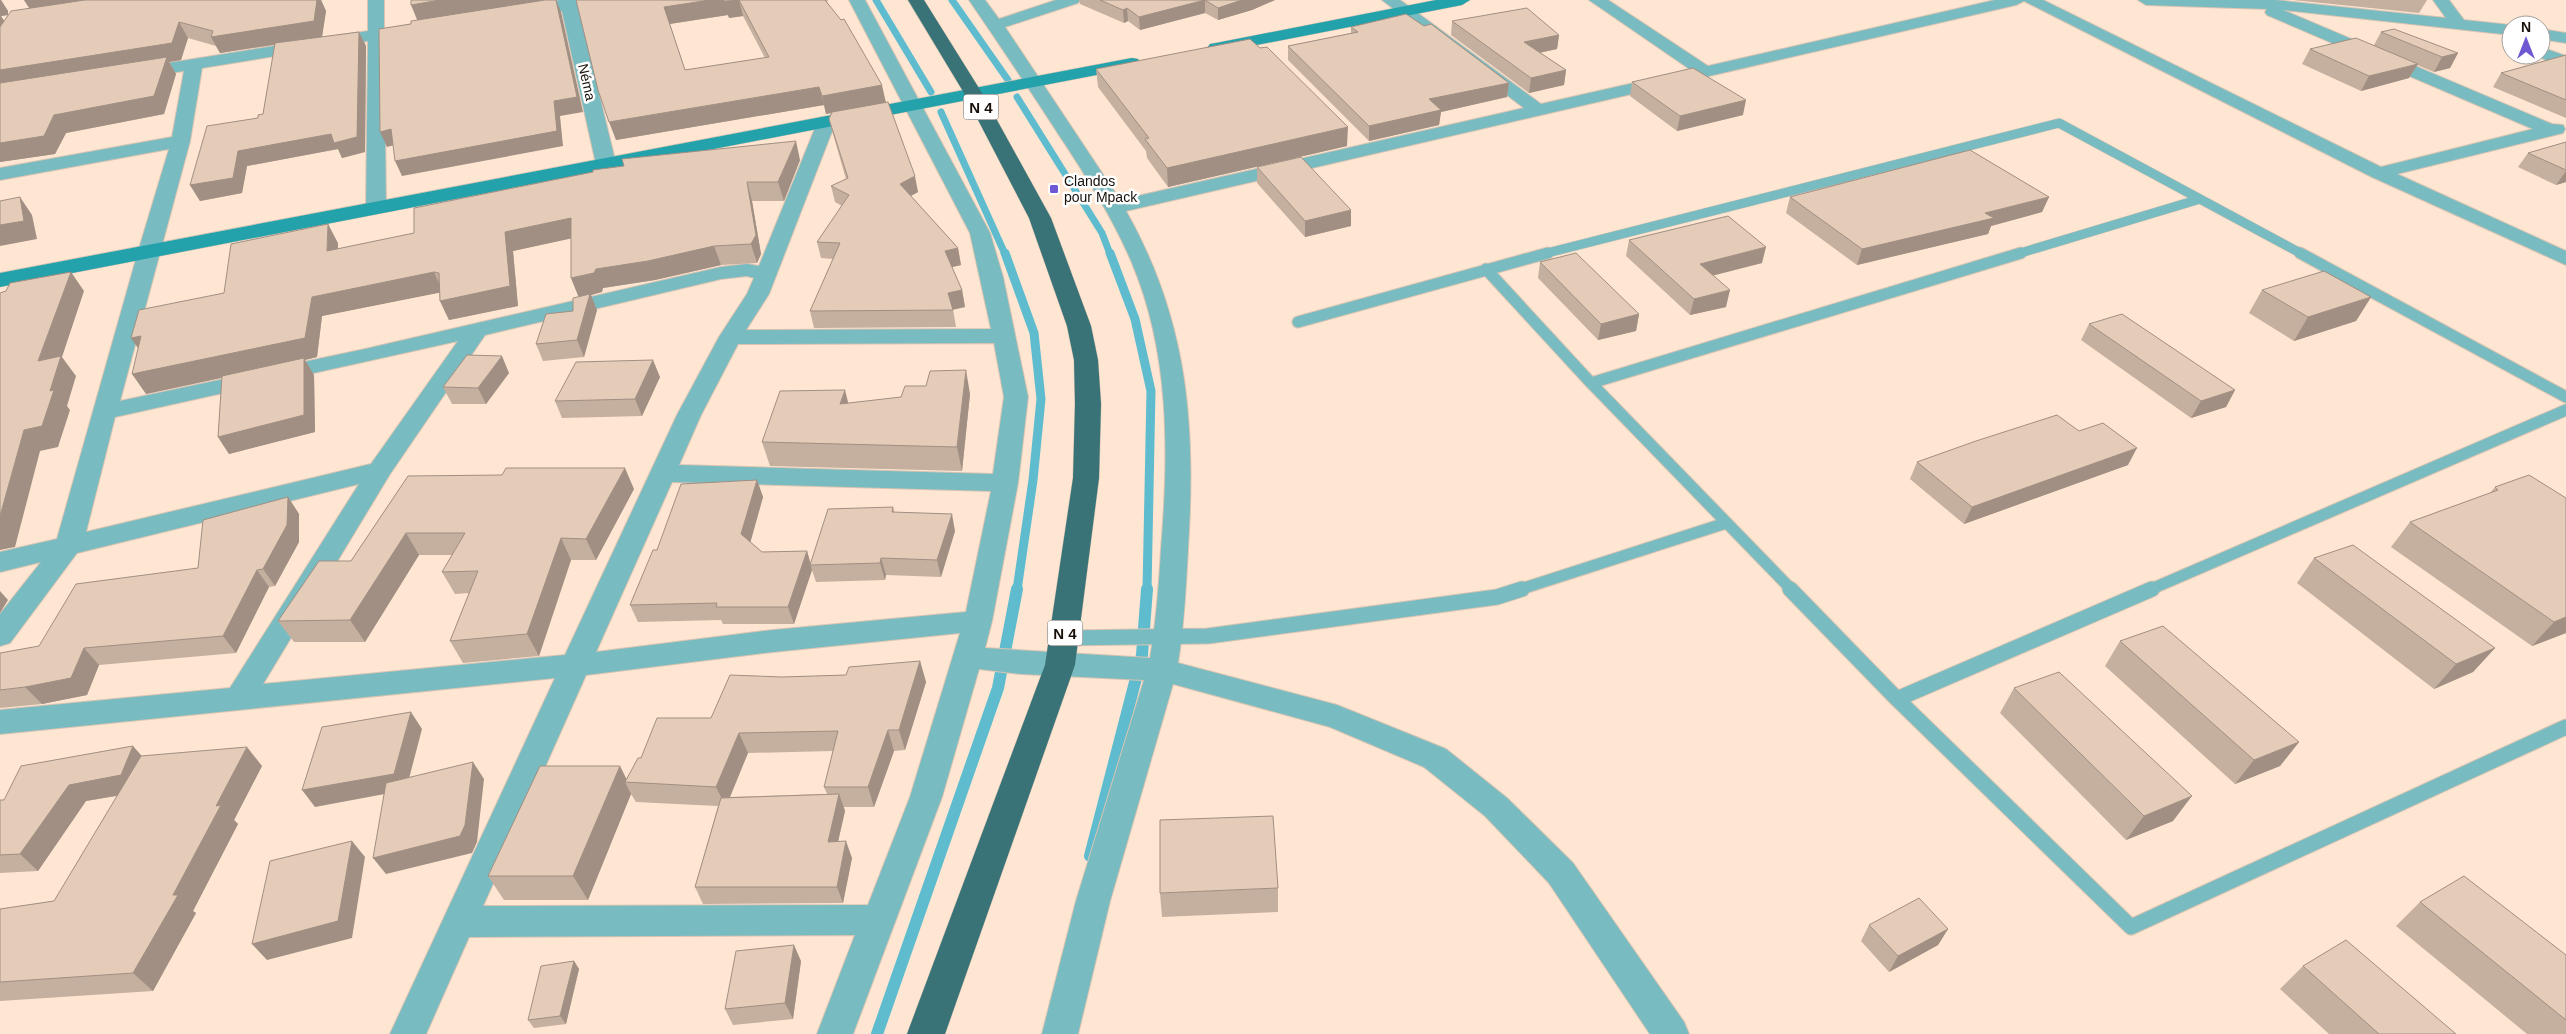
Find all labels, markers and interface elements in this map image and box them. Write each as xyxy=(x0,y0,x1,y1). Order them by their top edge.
north arrow xyxy=(2501,15,2551,65)
text: N xyxy=(2521,19,2531,35)
street label: Néma xyxy=(575,62,599,102)
road number: N 4 xyxy=(964,94,998,120)
place label: Clandos pour Mpack xyxy=(1064,173,1138,205)
marker: Clandos pour Mpack xyxy=(1048,183,1060,195)
road number: N 4 xyxy=(1048,620,1082,646)

